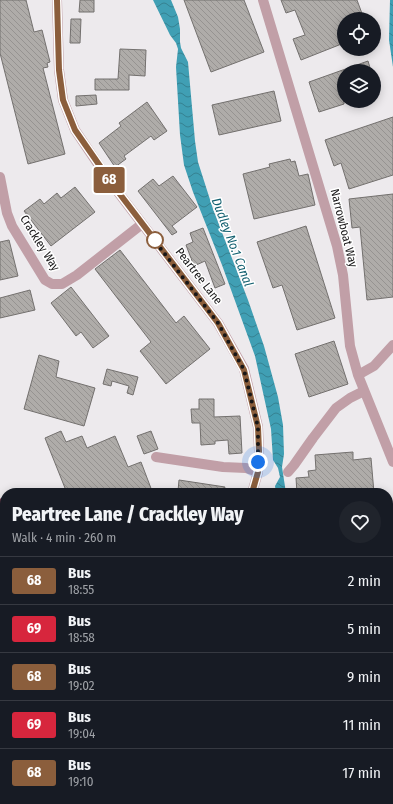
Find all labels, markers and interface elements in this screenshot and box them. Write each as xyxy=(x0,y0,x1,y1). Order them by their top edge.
map controls xyxy=(337,12,381,108)
button: locate xyxy=(337,12,381,56)
button: layers xyxy=(337,64,381,108)
line badge: 68 xyxy=(91,167,127,193)
text: 68 xyxy=(102,171,116,188)
street label: Narrowboat Way xyxy=(327,187,361,269)
water label: Dudley No.1 Canal xyxy=(209,196,257,289)
street label: Crackley Way xyxy=(17,212,63,274)
unlabelled marker xyxy=(146,231,164,249)
street label: Peartree Lane xyxy=(173,245,225,307)
your location xyxy=(248,452,268,472)
button: heart xyxy=(339,501,381,543)
text: Peartree Lane / Crackley Way xyxy=(12,503,243,526)
text: Walk · 4 min · 260 m xyxy=(12,530,116,545)
text: Bus xyxy=(68,564,91,582)
text: 68 xyxy=(27,572,41,589)
text: 2 min xyxy=(348,572,381,590)
text: 18:55 xyxy=(68,582,94,597)
text: Bus xyxy=(68,612,91,630)
text: 69 xyxy=(27,620,41,637)
text: 5 min xyxy=(347,620,381,638)
text: 18:58 xyxy=(68,630,95,645)
text: Bus xyxy=(68,660,91,678)
text: 68 xyxy=(27,668,41,685)
text: 9 min xyxy=(347,668,381,686)
text: 19:02 xyxy=(68,678,95,693)
text: Bus xyxy=(68,708,91,726)
text: 69 xyxy=(27,716,41,733)
text: 11 min xyxy=(343,716,381,734)
text: 19:04 xyxy=(68,726,95,741)
text: Bus xyxy=(68,756,91,774)
text: 68 xyxy=(27,764,41,781)
text: 17 min xyxy=(342,764,381,782)
text: 19:10 xyxy=(68,774,93,789)

